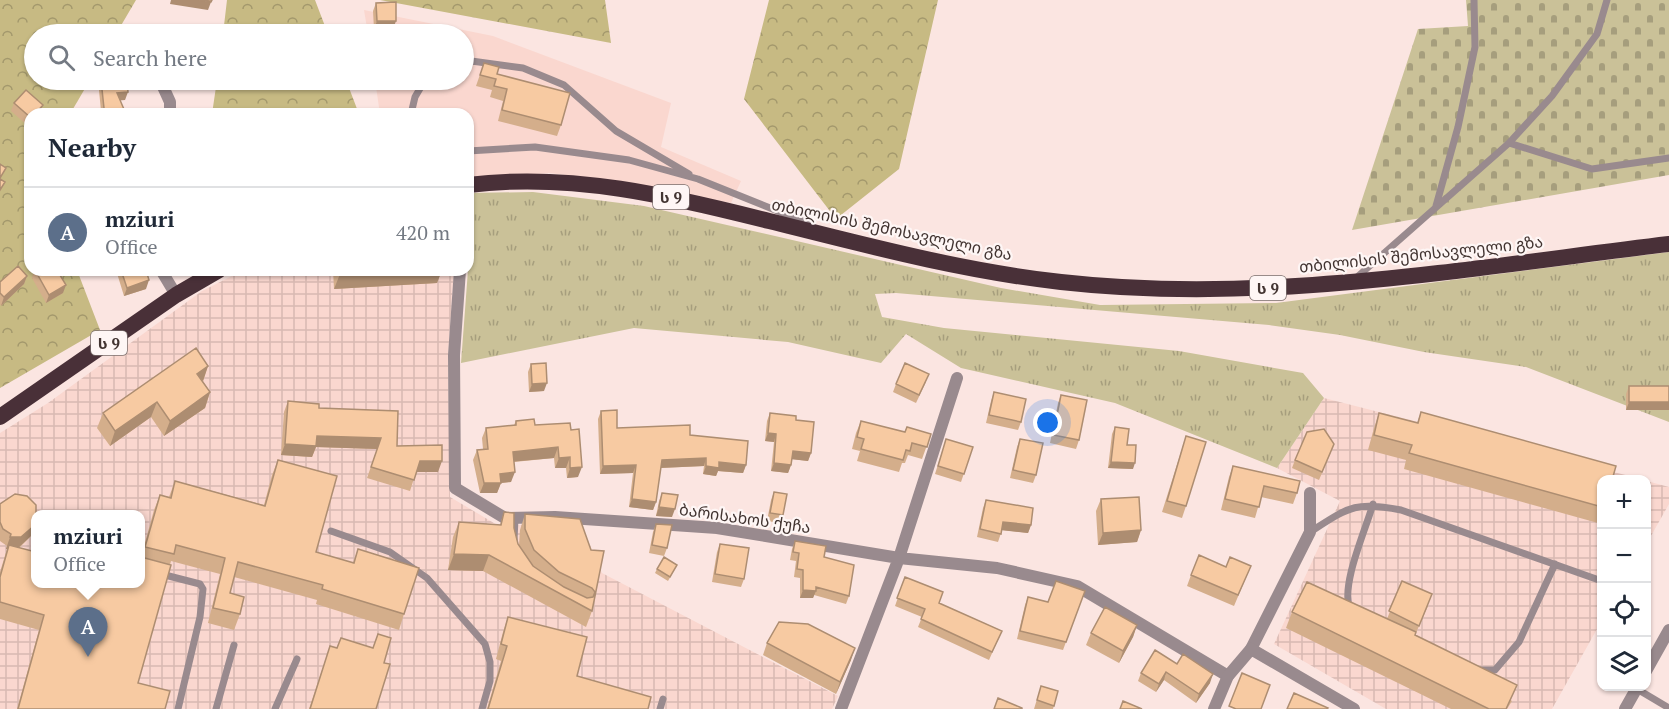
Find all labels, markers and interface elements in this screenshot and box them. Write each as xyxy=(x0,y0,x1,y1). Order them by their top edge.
search box xyxy=(24,24,474,90)
icon: search xyxy=(45,41,78,74)
text: Search here xyxy=(93,43,207,72)
text: Nearby xyxy=(48,130,136,164)
road number: ს 9 xyxy=(653,185,689,209)
street label: თბილისის შემოსავლელი გზა xyxy=(770,193,1014,265)
text: mziuri xyxy=(105,204,174,233)
text: A xyxy=(60,219,75,246)
text: 420 m xyxy=(396,219,450,246)
street label: თბილისის შემოსავლელი გზა xyxy=(1298,230,1544,278)
text: Office xyxy=(105,233,158,260)
road number: ს 9 xyxy=(1250,276,1286,300)
road number: ს 9 xyxy=(91,331,127,355)
your location xyxy=(1033,408,1062,437)
map controls xyxy=(1597,475,1651,691)
button: + xyxy=(1597,475,1651,529)
street label: ბარისახოს ქუჩა xyxy=(678,498,812,538)
popup xyxy=(31,510,145,588)
text: mziuri xyxy=(53,521,123,550)
button: − xyxy=(1597,529,1651,583)
text: Office xyxy=(53,550,106,577)
button: locate xyxy=(1597,583,1651,637)
pin: A xyxy=(68,608,107,657)
button: layers xyxy=(1597,637,1651,691)

